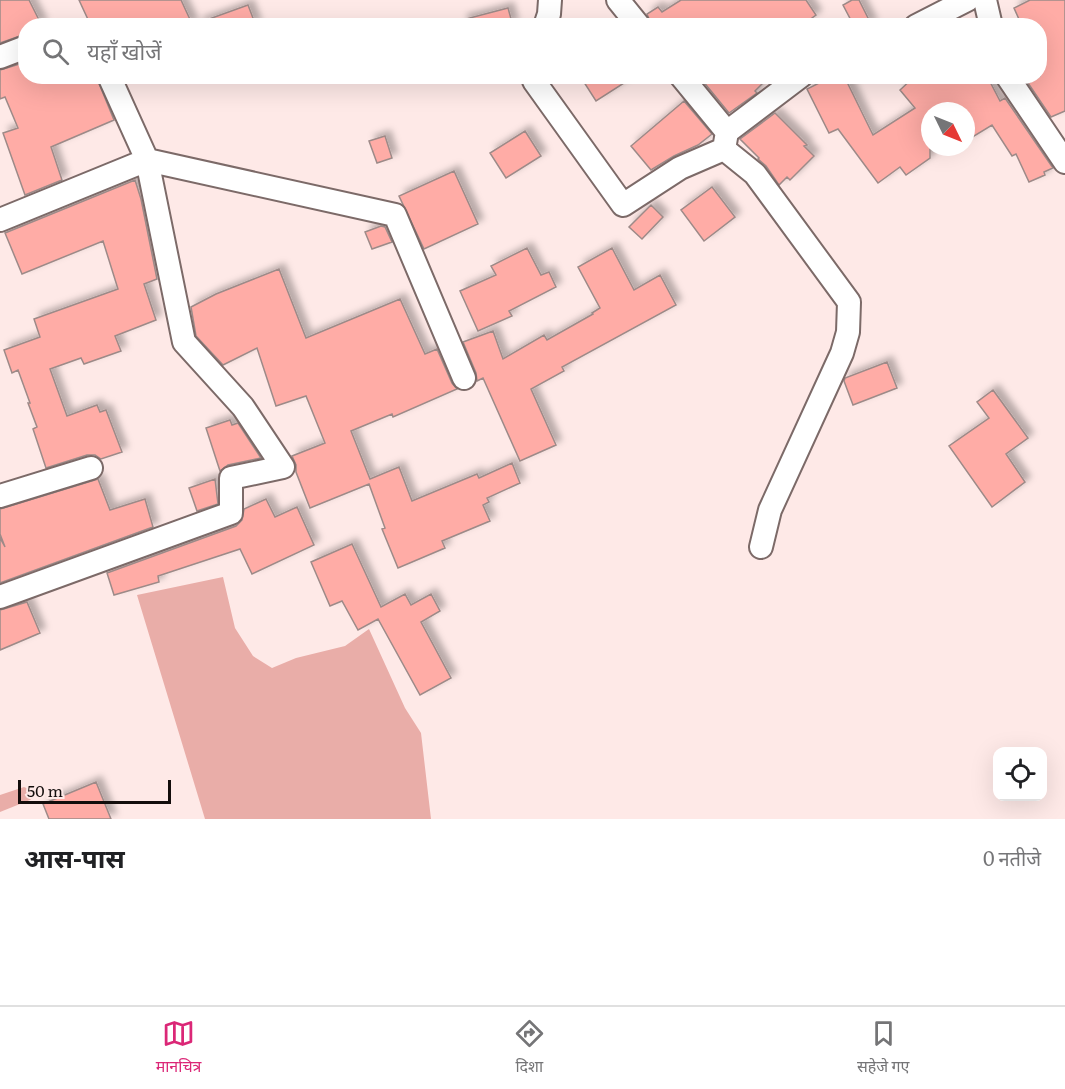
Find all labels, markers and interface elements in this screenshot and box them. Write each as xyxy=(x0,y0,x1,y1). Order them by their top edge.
search box xyxy=(18,18,1047,84)
text: यहाँ खोजें xyxy=(87,34,162,67)
icon: search xyxy=(39,35,72,68)
north arrow xyxy=(921,102,975,156)
map controls xyxy=(993,747,1047,801)
button: locate xyxy=(993,747,1047,801)
scale bar xyxy=(18,777,171,804)
text: 50 m xyxy=(27,778,63,802)
text: आस-पास xyxy=(24,837,125,876)
text: 0 नतीजे xyxy=(983,842,1041,872)
tab: मानचित्र xyxy=(156,1017,201,1079)
tab: दिशा xyxy=(513,1017,546,1079)
tab: सहेजे गए xyxy=(857,1017,909,1079)

